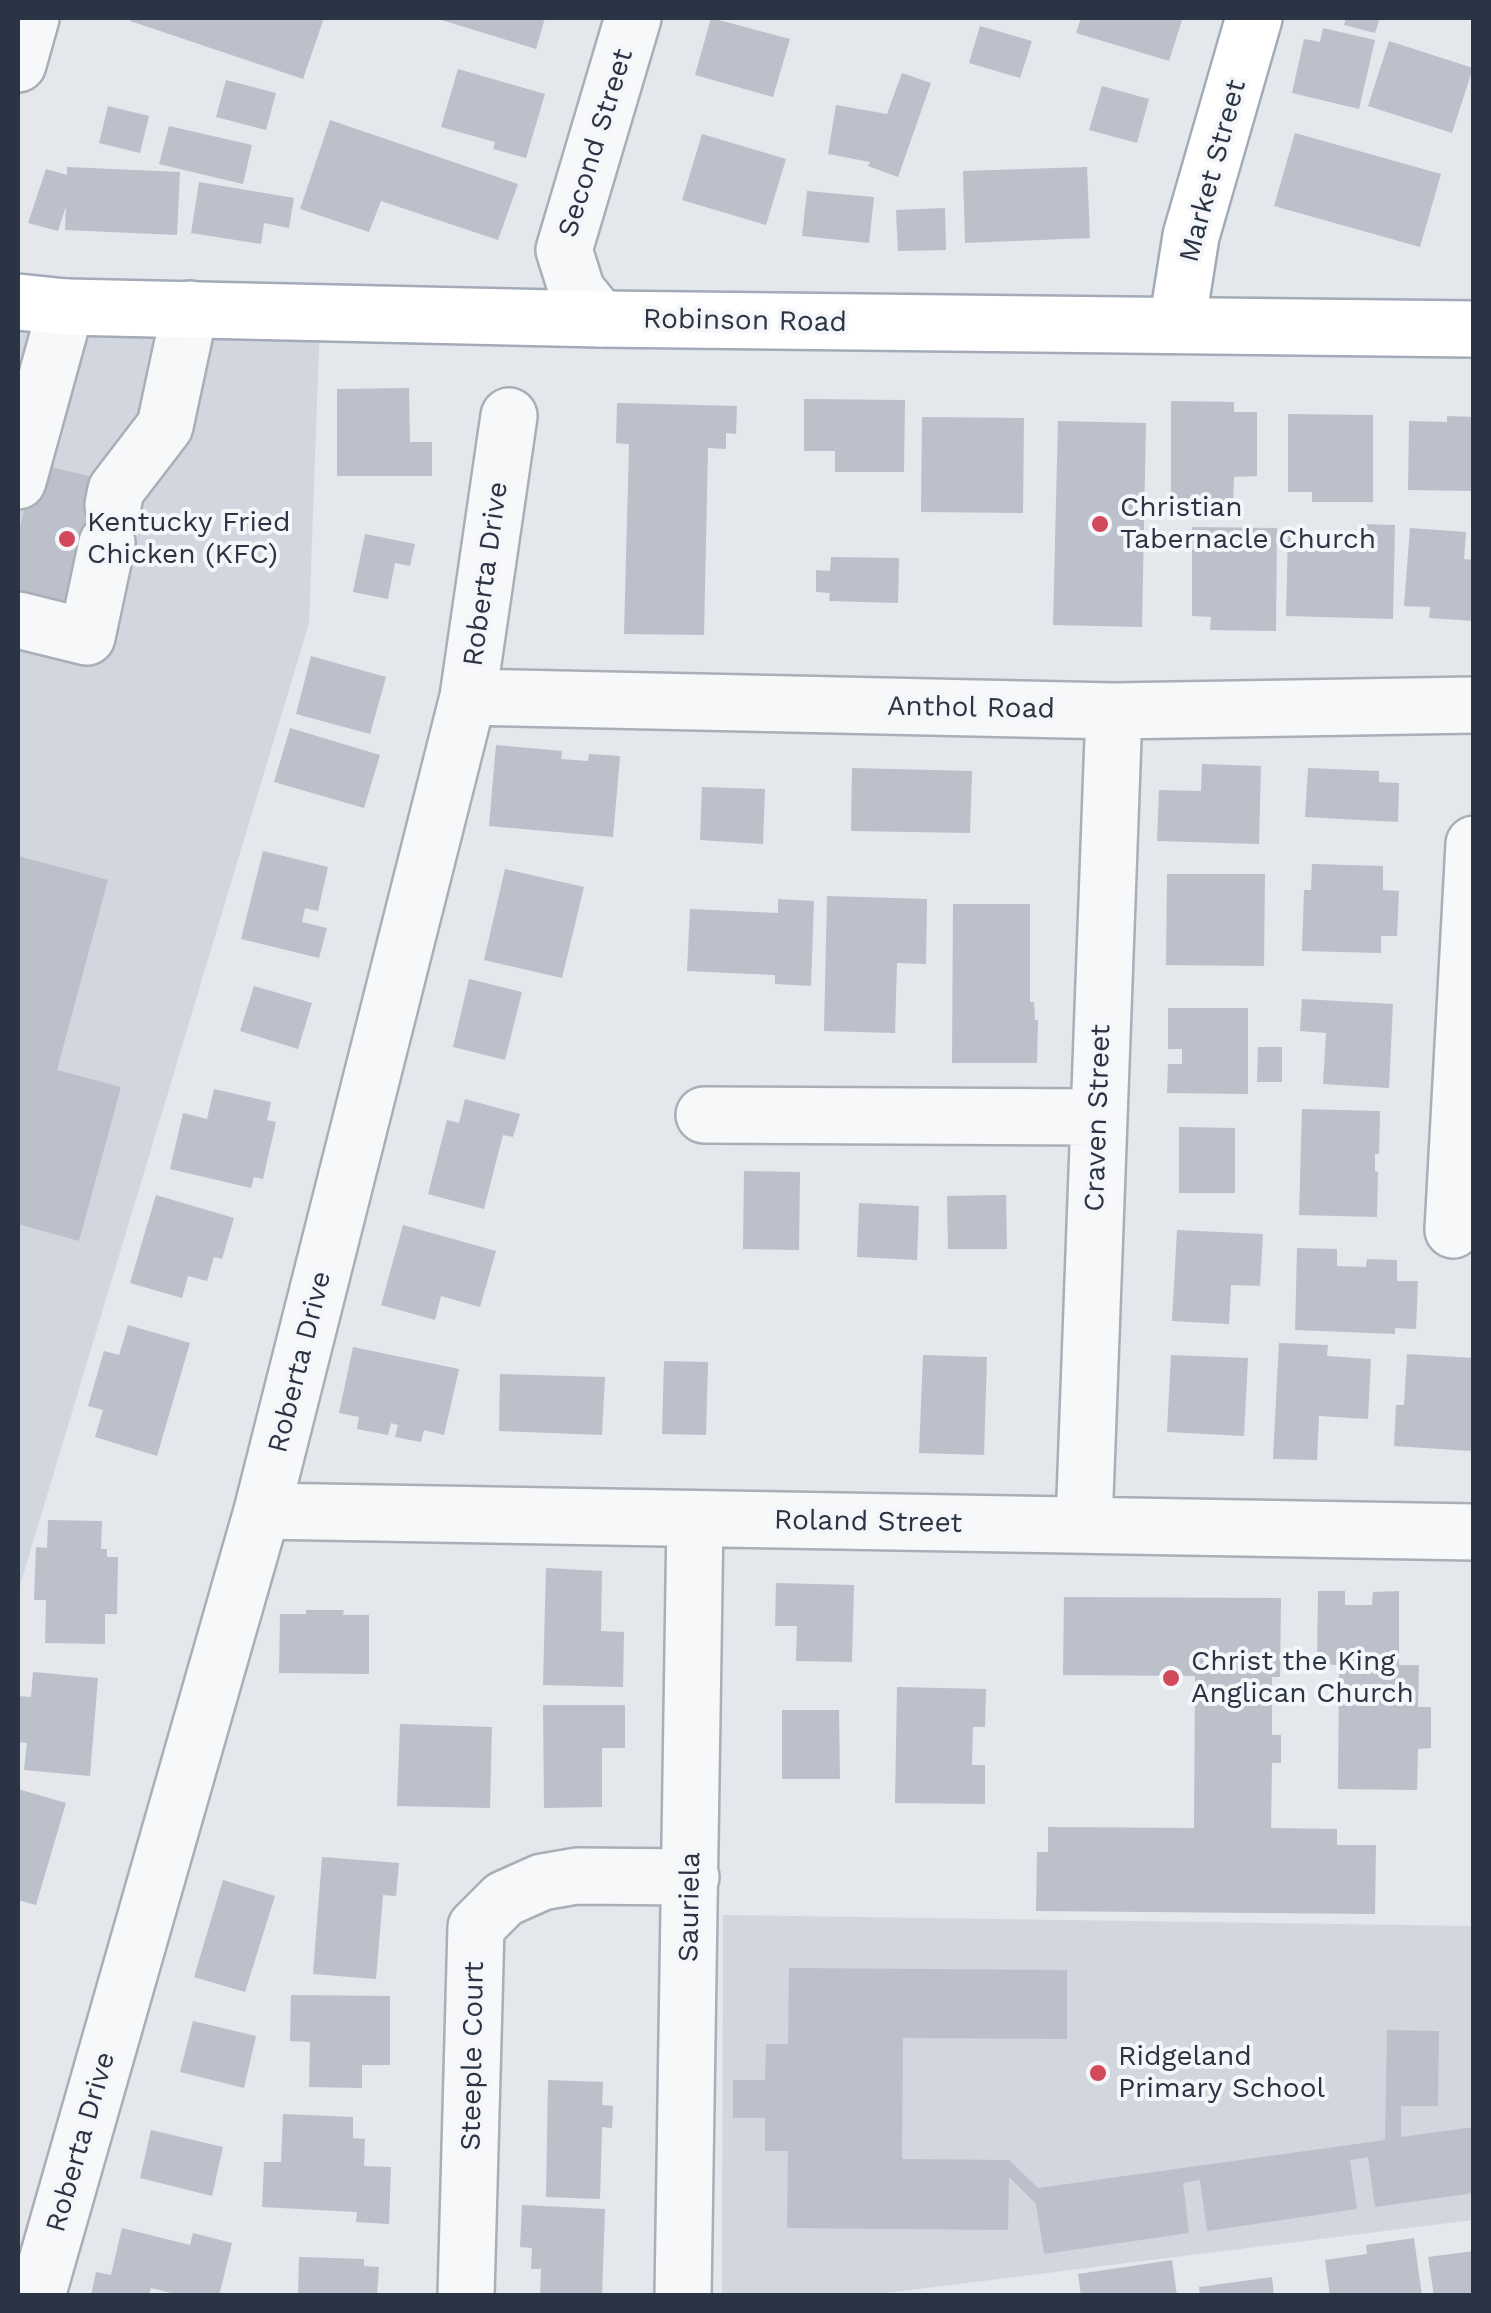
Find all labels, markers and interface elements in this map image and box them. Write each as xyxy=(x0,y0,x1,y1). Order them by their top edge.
street label: Second Street xyxy=(551,45,641,241)
street label: Market Street xyxy=(1172,76,1254,266)
street label: Robinson Road xyxy=(643,302,847,340)
street label: Roberta Drive xyxy=(456,480,516,668)
place label: Christian Tabernacle Church xyxy=(1120,491,1376,557)
place label: Kentucky Fried Chicken (KFC) xyxy=(87,506,291,572)
marker: Christian Tabernacle Church xyxy=(1089,513,1111,535)
marker: Kentucky Fried Chicken (KFC) xyxy=(56,528,78,550)
street label: Anthol Road xyxy=(887,690,1055,726)
street label: Craven Street xyxy=(1078,1024,1118,1212)
street label: Roberta Drive xyxy=(261,1268,339,1456)
street label: Roland Street xyxy=(774,1504,962,1540)
place label: Christ the King Anglican Church xyxy=(1191,1645,1414,1711)
marker: Christ the King Anglican Church xyxy=(1160,1667,1182,1689)
street label: Sauriela xyxy=(672,1852,708,1962)
street label: Steeple Court xyxy=(455,1961,491,2151)
place label: Ridgeland Primary School xyxy=(1118,2040,1325,2106)
street label: Roberta Drive xyxy=(39,2048,123,2236)
marker: Ridgeland Primary School xyxy=(1087,2062,1109,2084)

